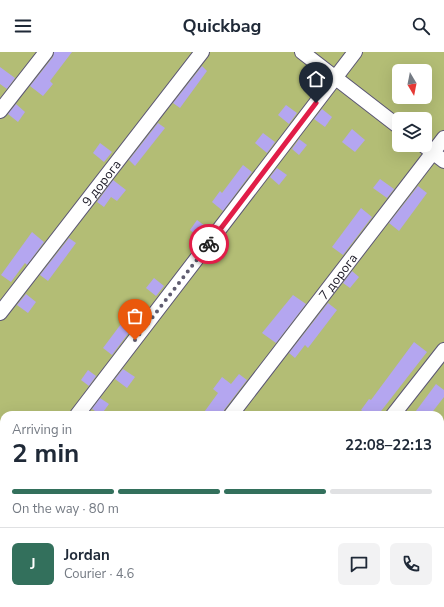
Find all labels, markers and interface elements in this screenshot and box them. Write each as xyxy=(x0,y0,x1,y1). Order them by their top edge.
text: Quickbag xyxy=(183,14,261,38)
icon: menu xyxy=(12,15,34,37)
icon: search xyxy=(410,15,432,37)
pin xyxy=(299,62,333,103)
north arrow xyxy=(392,64,432,104)
map controls xyxy=(392,64,432,152)
icon: home xyxy=(305,68,327,90)
button: layers xyxy=(392,112,432,152)
street label: 9 дорога xyxy=(78,156,125,210)
courier xyxy=(189,224,229,264)
icon: bike xyxy=(198,233,220,255)
street label: 7 дорога xyxy=(315,250,362,304)
pin xyxy=(118,299,152,340)
icon: bag xyxy=(124,305,146,327)
text: Arriving in xyxy=(12,421,72,439)
text: 22:08–22:13 xyxy=(345,435,432,455)
text: 2 min xyxy=(12,436,79,471)
text: On the way · 80 m xyxy=(12,500,119,518)
button: chat xyxy=(338,543,380,585)
button: phone xyxy=(390,543,432,585)
text: Jordan xyxy=(64,545,110,565)
text: J xyxy=(30,554,36,574)
text: Courier · 4.6 xyxy=(64,565,134,583)

